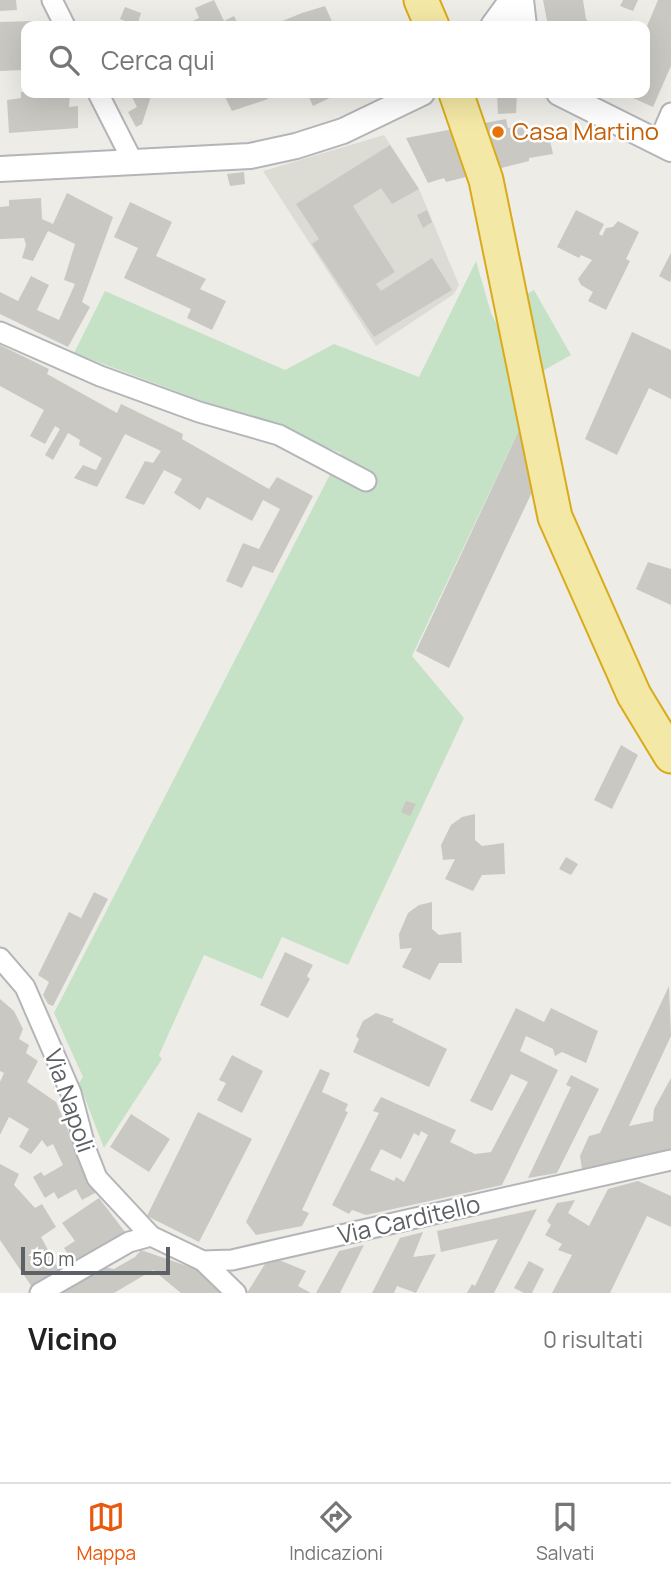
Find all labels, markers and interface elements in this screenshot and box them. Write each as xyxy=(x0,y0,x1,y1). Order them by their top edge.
search box xyxy=(21,21,650,98)
icon: search xyxy=(45,41,83,79)
text: Cerca qui xyxy=(101,42,215,78)
place label: Casa Martino xyxy=(512,114,659,147)
marker: Casa Martino xyxy=(490,124,506,140)
street label: Via Napoli xyxy=(37,1044,103,1157)
street label: Via Carditello xyxy=(334,1186,483,1251)
scale bar xyxy=(21,1244,170,1276)
text: 50 m xyxy=(32,1246,74,1272)
text: Vicino xyxy=(28,1318,117,1359)
text: 0 risultati xyxy=(543,1323,643,1355)
tab: Mappa xyxy=(77,1498,136,1566)
tab: Indicazioni xyxy=(289,1498,383,1566)
tab: Salvati xyxy=(536,1498,594,1566)

